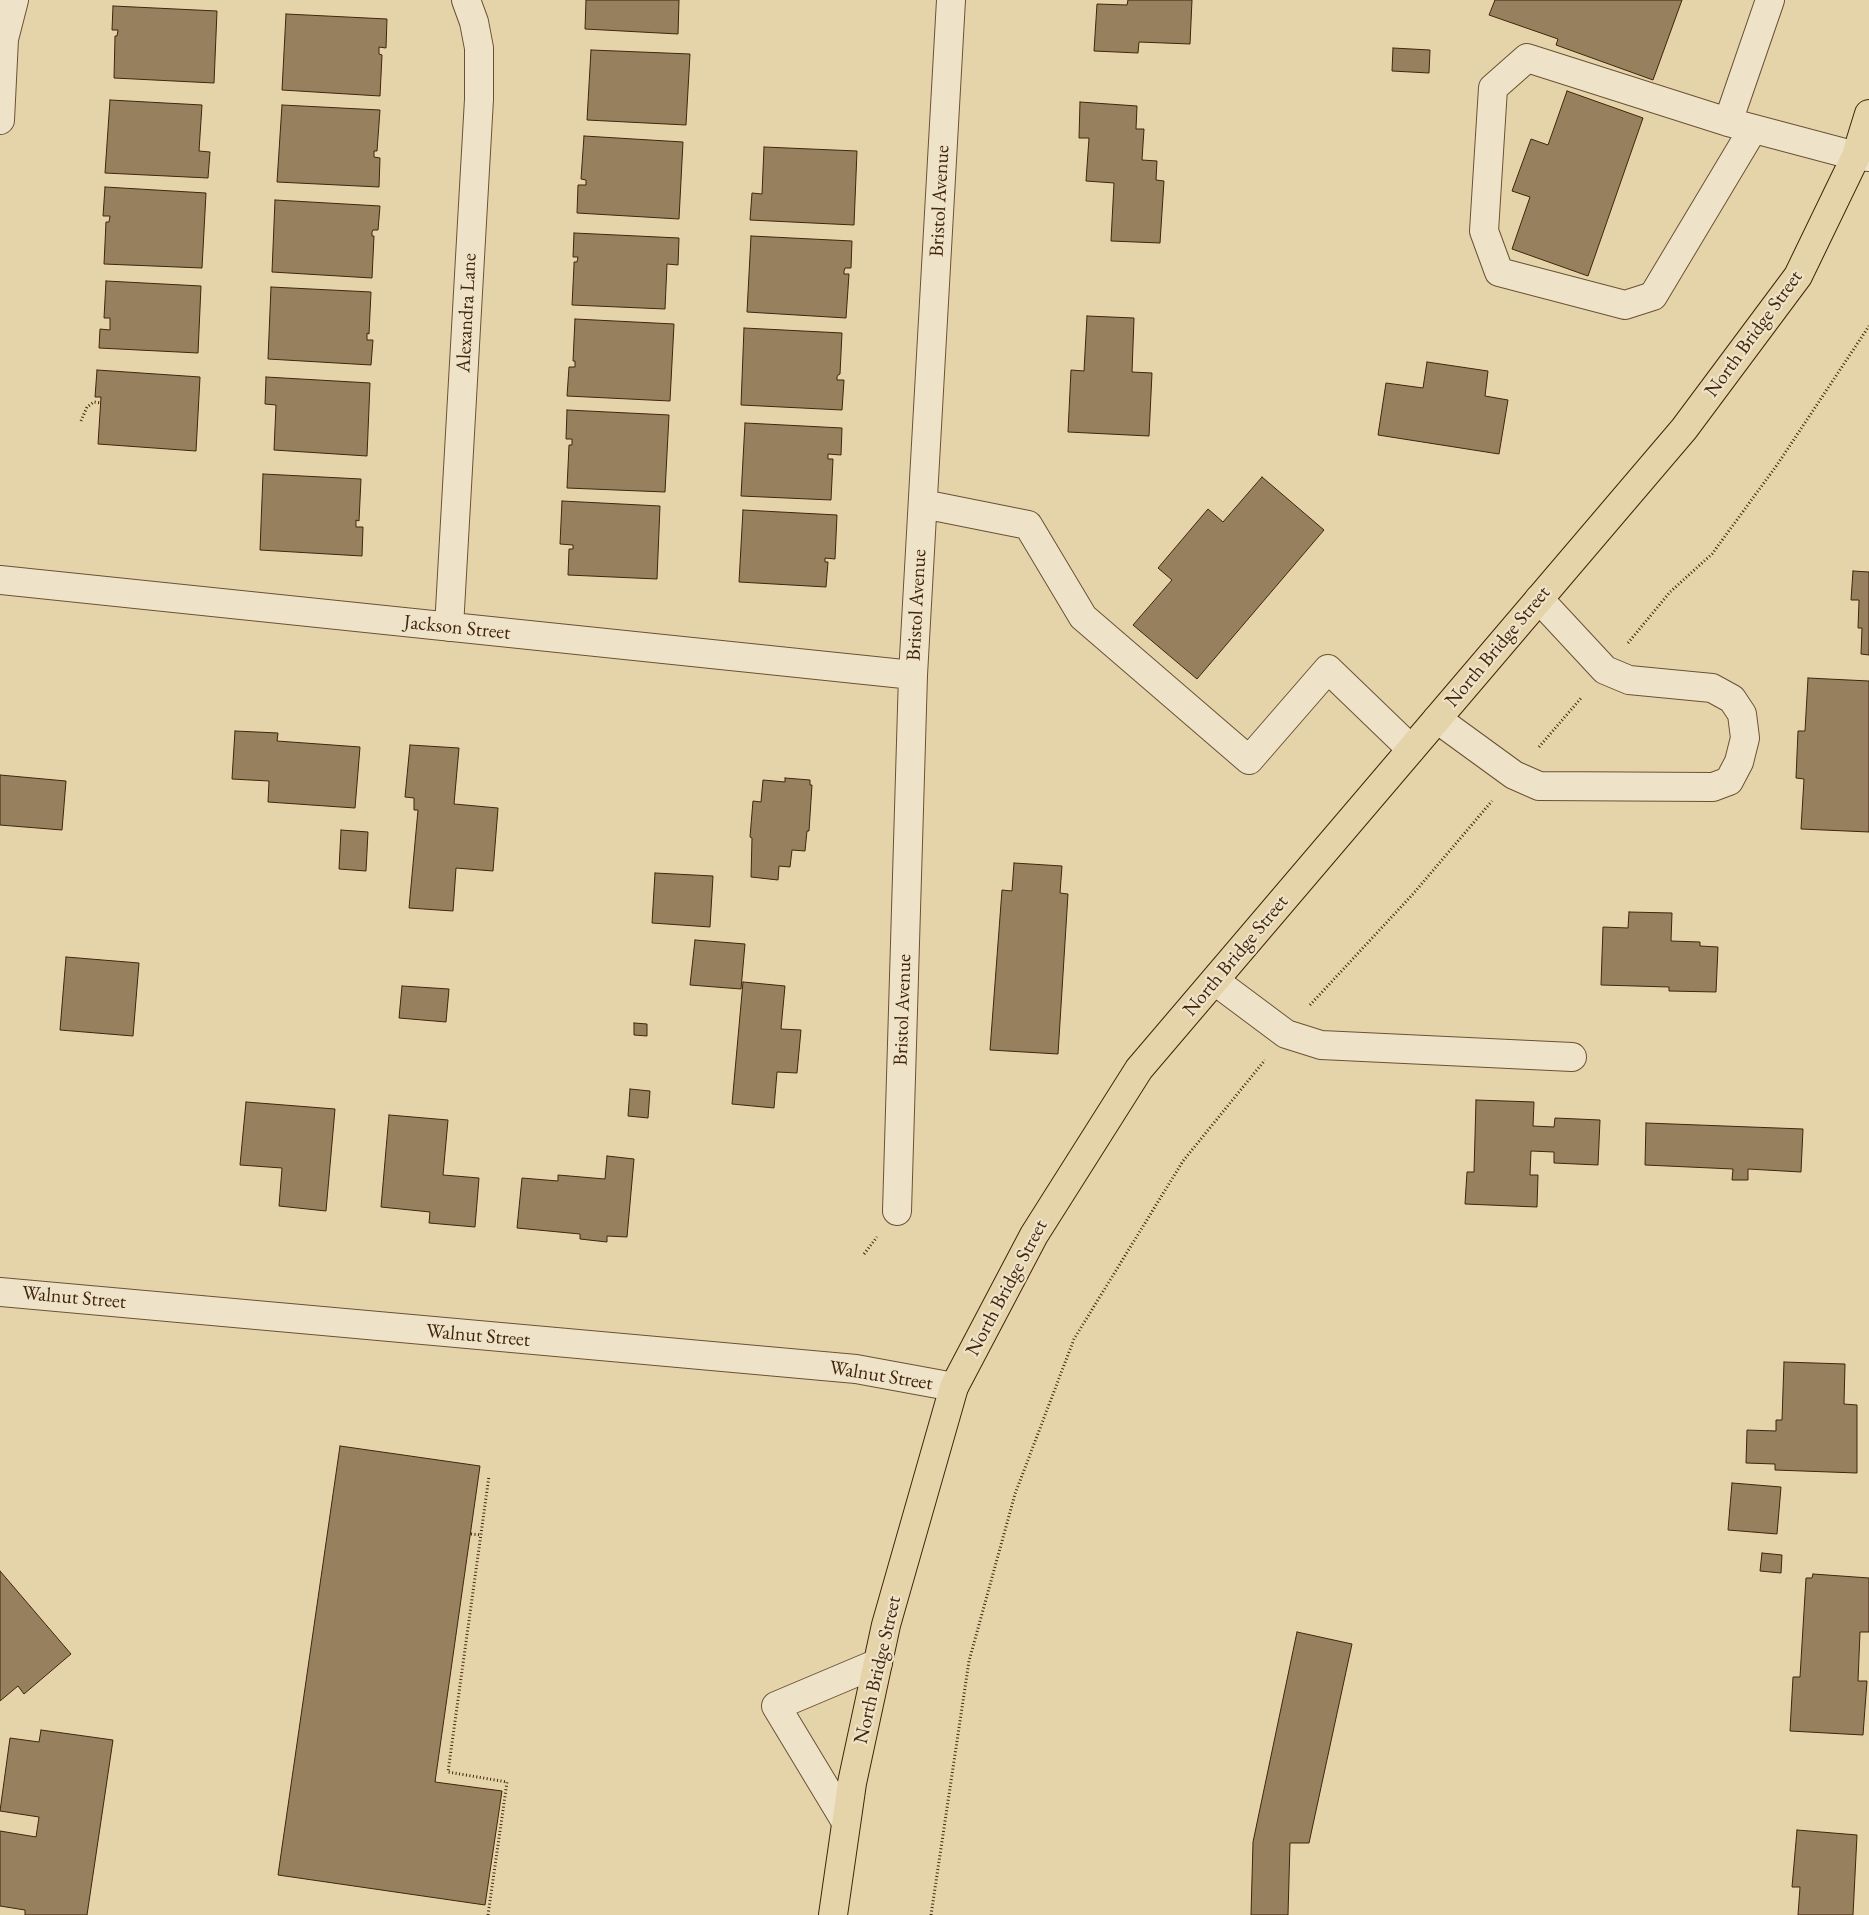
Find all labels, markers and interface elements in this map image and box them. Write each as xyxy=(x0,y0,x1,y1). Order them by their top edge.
street label: Bristol Avenue xyxy=(925,145,955,257)
street label: Alexandra Lane xyxy=(452,253,482,373)
street label: North Bridge Street xyxy=(1700,266,1808,402)
street label: Bristol Avenue xyxy=(902,549,932,661)
street label: North Bridge Street xyxy=(1440,581,1556,713)
street label: Jackson Street xyxy=(402,610,512,646)
street label: North Bridge Street xyxy=(1178,890,1294,1022)
street label: Bristol Avenue xyxy=(889,954,917,1066)
street label: North Bridge Street xyxy=(961,1216,1053,1360)
street label: Walnut Street xyxy=(21,1281,127,1315)
street label: Walnut Street xyxy=(425,1319,531,1353)
street label: Walnut Street xyxy=(828,1356,934,1396)
street label: North Bridge Street xyxy=(849,1594,907,1746)

